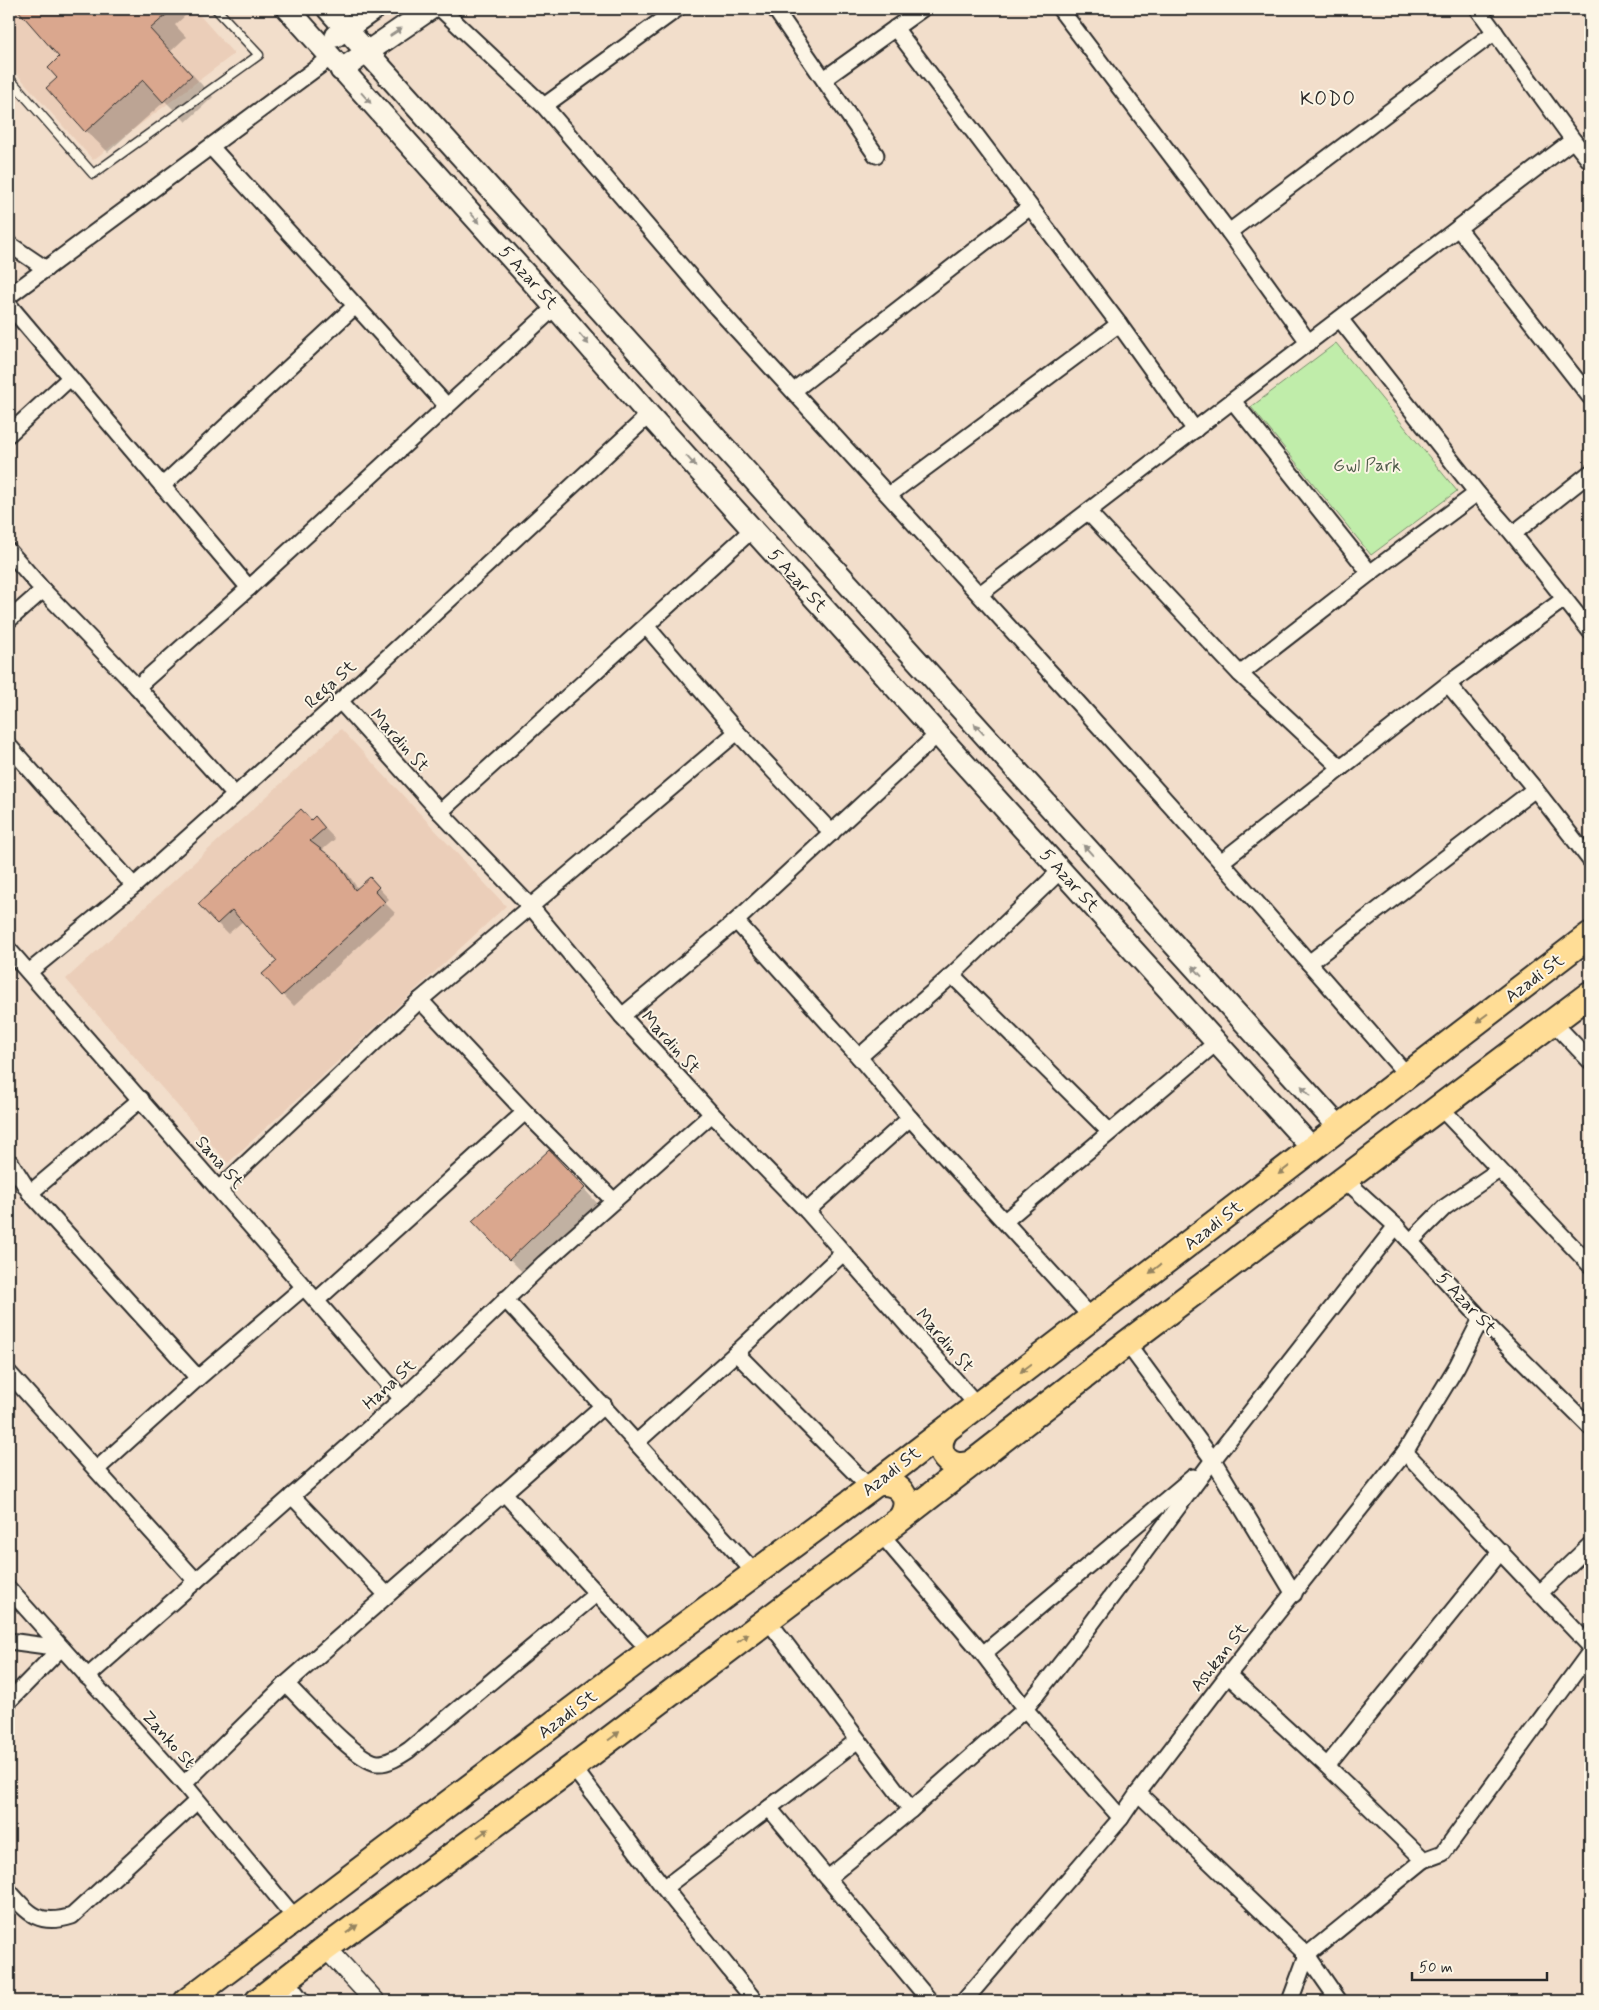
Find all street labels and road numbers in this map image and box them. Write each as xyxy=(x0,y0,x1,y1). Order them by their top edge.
street label: 5 Azar St xyxy=(493,241,564,315)
street label: 5 Azar St xyxy=(762,544,833,618)
street label: Rega St xyxy=(300,655,363,716)
street label: Mardin St xyxy=(364,704,434,778)
street label: 5 Azar St xyxy=(1034,844,1105,918)
street label: Azadi St xyxy=(1500,948,1569,1009)
street label: Mardin St xyxy=(635,1006,705,1080)
street label: Sana St xyxy=(189,1131,249,1195)
street label: Azadi St xyxy=(1179,1195,1248,1256)
street label: 5 Azar St xyxy=(1431,1267,1502,1341)
street label: Mardin St xyxy=(910,1303,979,1378)
street label: Hana St xyxy=(358,1354,422,1416)
street label: Azadi St xyxy=(857,1441,926,1502)
street label: Ashkan St xyxy=(1185,1618,1254,1697)
street label: Azadi St xyxy=(533,1684,602,1745)
street label: Zanko St xyxy=(136,1706,201,1774)

